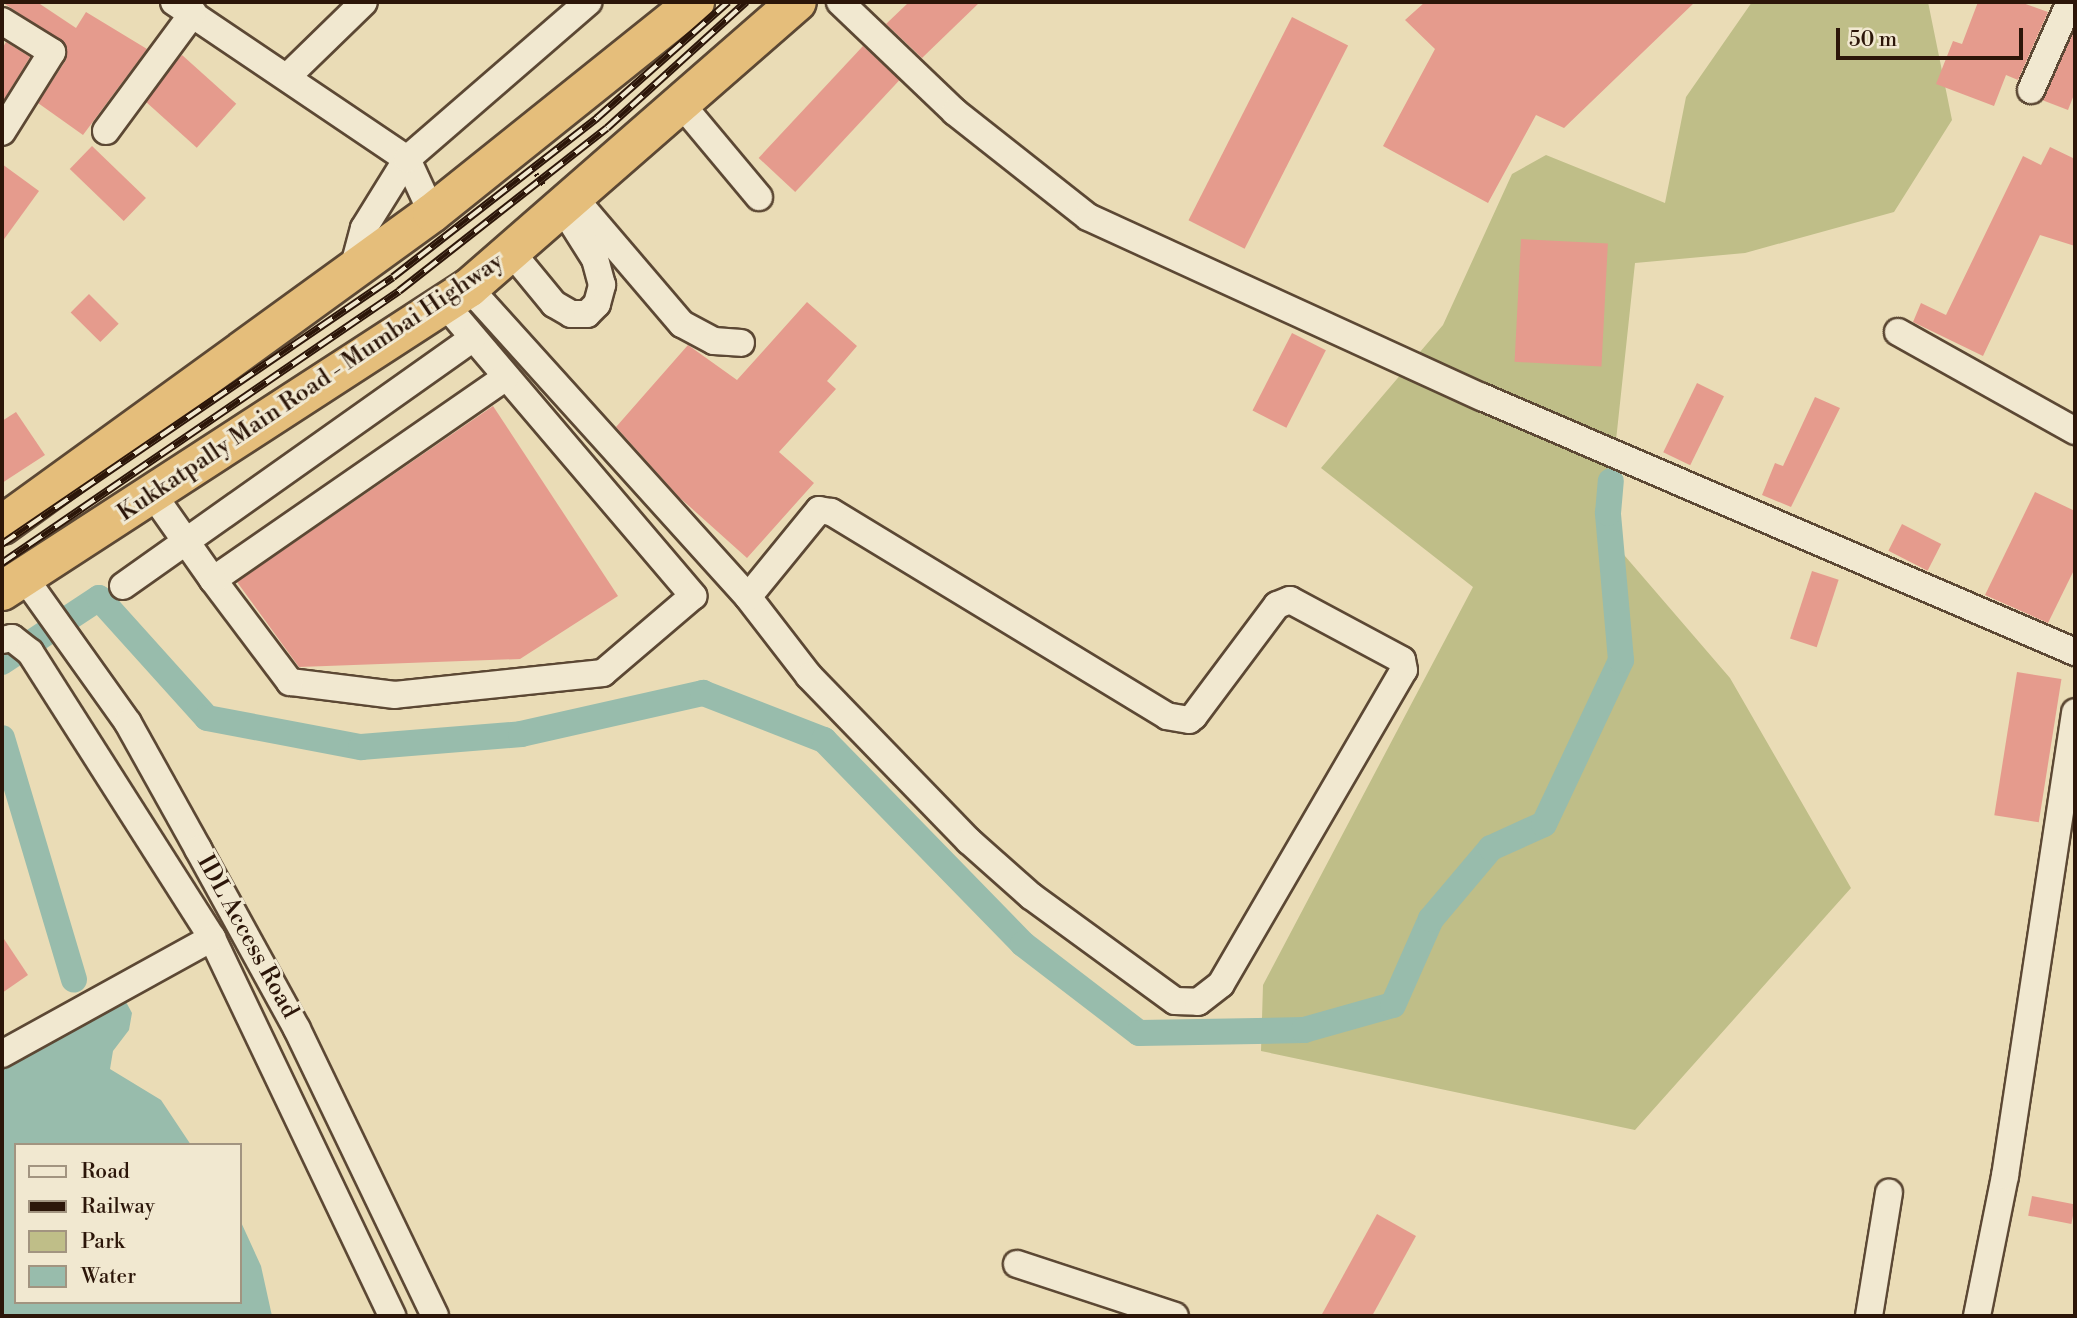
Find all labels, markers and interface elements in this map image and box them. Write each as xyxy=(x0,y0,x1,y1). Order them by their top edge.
scale bar xyxy=(1839,14,2026,58)
text: 50 m xyxy=(1849,27,1897,53)
street label: Kukkatpally Main Road - Mumbai Highway xyxy=(113,248,509,528)
street label: IDL Access Road xyxy=(190,850,304,1024)
legend xyxy=(14,1143,242,1304)
text: Road xyxy=(81,1159,130,1185)
text: Railway xyxy=(81,1194,155,1220)
text: Park xyxy=(81,1229,125,1255)
text: Water xyxy=(81,1264,136,1290)

